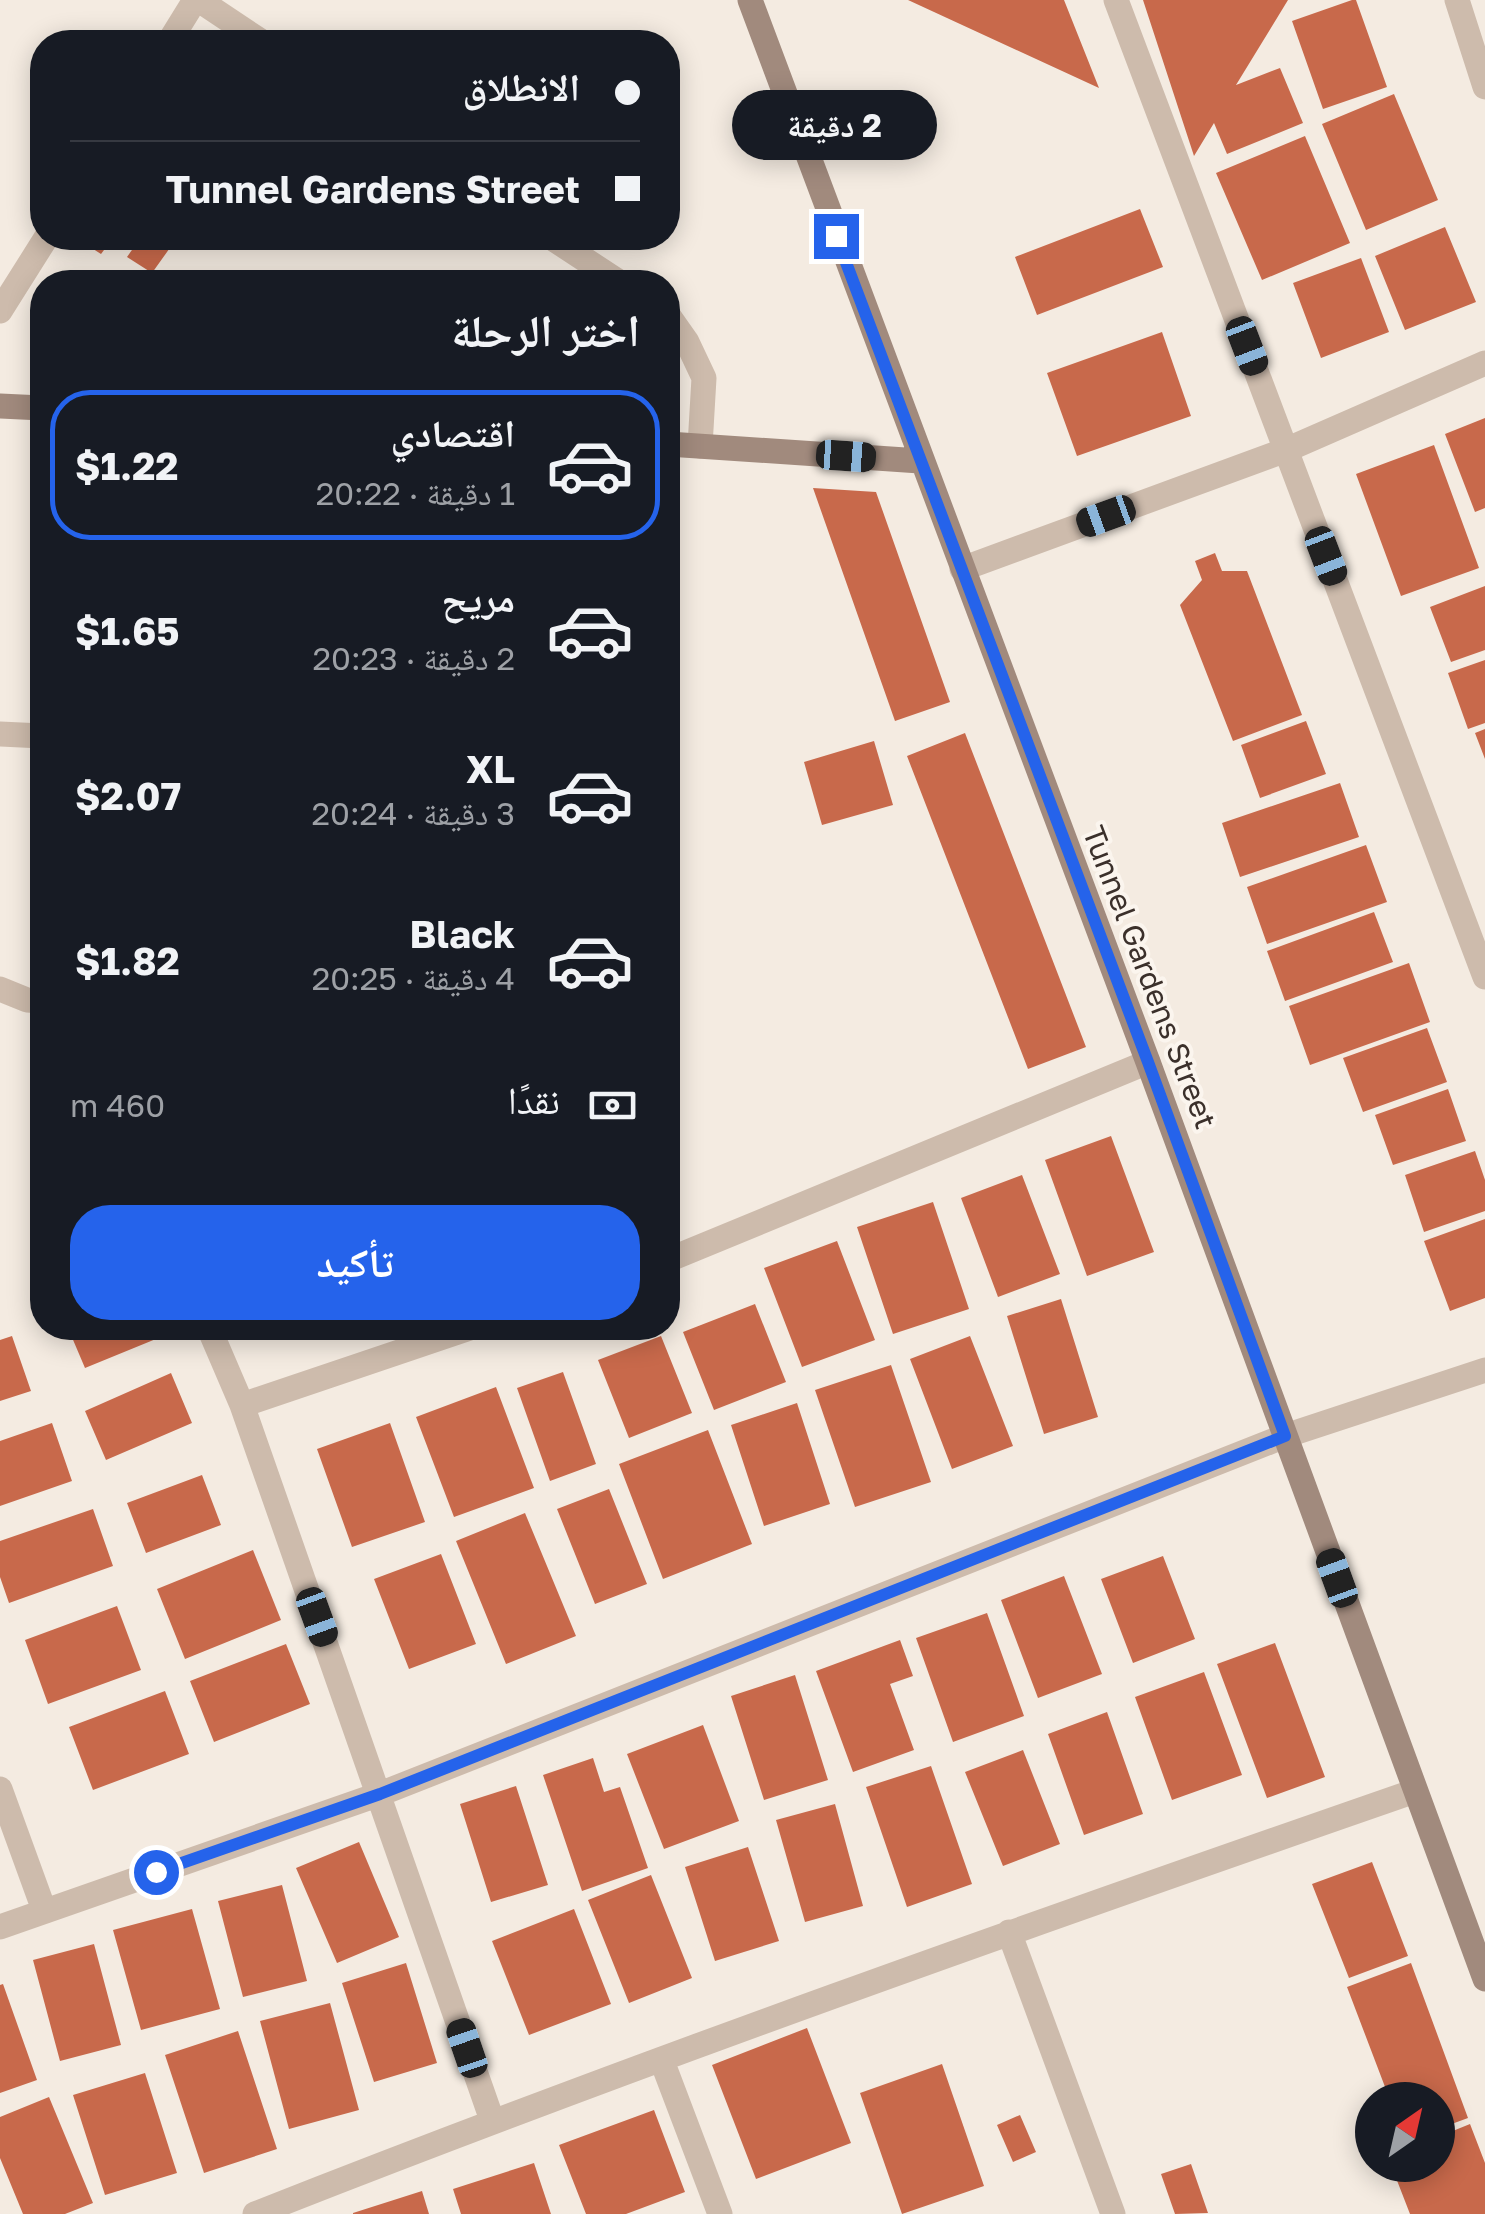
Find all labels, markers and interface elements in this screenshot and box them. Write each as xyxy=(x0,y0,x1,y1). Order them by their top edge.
text: الانطلاق xyxy=(462,64,580,109)
callout: 2 دقيقة xyxy=(734,91,938,161)
text: 2 دقيقة xyxy=(787,106,882,144)
text: Tunnel Gardens Street xyxy=(165,166,580,211)
route end xyxy=(814,214,859,259)
text: اختر الرحلة xyxy=(451,303,640,357)
car xyxy=(1222,313,1272,379)
text: اقتصادي xyxy=(391,410,515,455)
icon: car xyxy=(545,420,635,510)
car xyxy=(815,439,877,473)
text: $1.22 xyxy=(75,443,179,488)
text: 1 دقيقة · 20:22 xyxy=(316,474,515,512)
car xyxy=(1073,492,1139,540)
car xyxy=(1301,523,1351,589)
text: مريح xyxy=(441,575,515,620)
icon: car xyxy=(545,585,635,675)
text: $1.65 xyxy=(75,608,180,653)
text: 2 دقيقة · 20:23 xyxy=(313,639,515,677)
text: XL xyxy=(466,746,515,791)
icon: car xyxy=(545,750,635,840)
text: $2.07 xyxy=(75,773,181,818)
text: 3 دقيقة · 20:24 xyxy=(312,794,515,832)
street label: Tunnel Gardens Street xyxy=(1076,820,1224,1134)
text: Black xyxy=(410,911,515,956)
icon: car xyxy=(545,915,635,1005)
text: $1.82 xyxy=(75,938,180,983)
text: 4 دقيقة · 20:25 xyxy=(312,959,515,997)
text: نقدًا xyxy=(508,1077,560,1122)
icon: cash xyxy=(585,1078,640,1133)
text: 460 m xyxy=(70,1086,165,1124)
button: تأكيد xyxy=(70,1205,640,1320)
car xyxy=(1313,1545,1361,1611)
car xyxy=(293,1584,341,1650)
route start xyxy=(134,1850,179,1895)
car xyxy=(443,2015,491,2081)
north arrow xyxy=(1355,2082,1455,2182)
map controls xyxy=(1355,2082,1455,2182)

